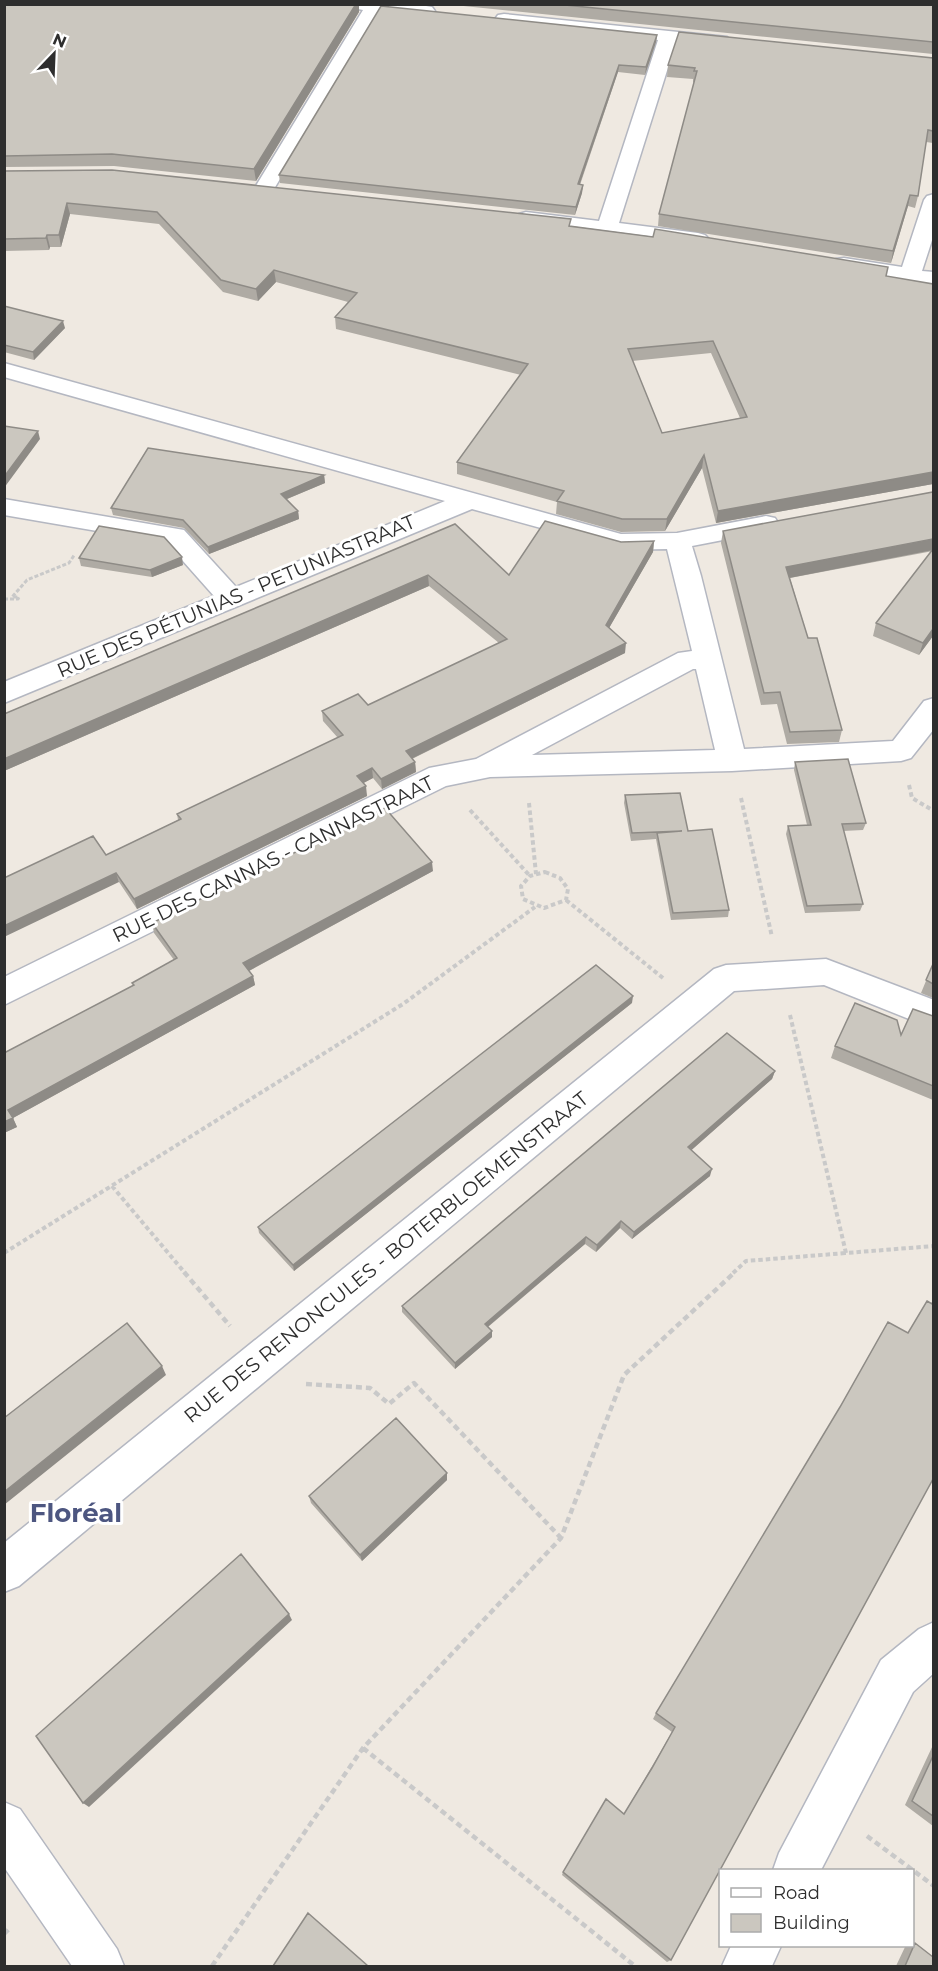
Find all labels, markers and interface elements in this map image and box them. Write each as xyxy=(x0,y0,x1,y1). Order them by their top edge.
north arrow xyxy=(24,24,84,84)
text: N xyxy=(50,29,69,52)
street label: RUE DES PÉTUNIAS - PETUNIASTRAAT xyxy=(53,509,419,683)
street label: RUE DES CANNAS - CANNASTRAAT xyxy=(108,770,438,947)
street label: RUE DES RENONCULES - BOTERBLOEMENSTRAAT xyxy=(179,1086,593,1428)
district label: Floréal xyxy=(30,1497,122,1529)
legend xyxy=(719,1869,914,1947)
text: Road xyxy=(773,1882,820,1904)
text: Building xyxy=(773,1912,850,1934)

